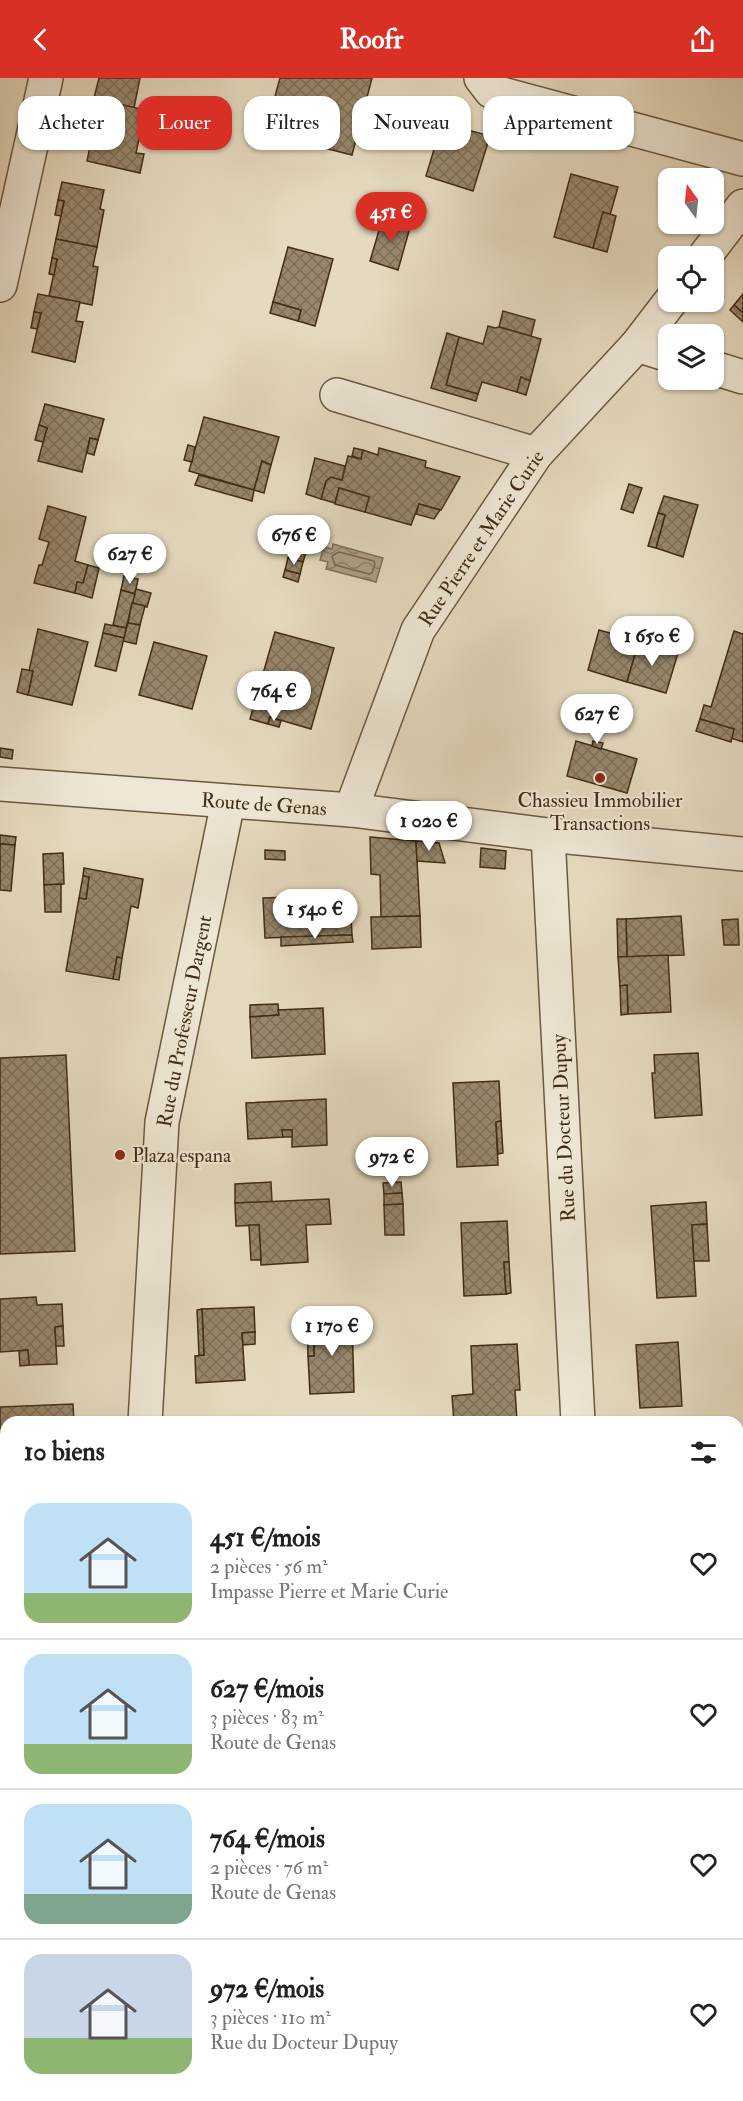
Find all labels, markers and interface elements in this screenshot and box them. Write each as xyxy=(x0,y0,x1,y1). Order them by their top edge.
icon: back xyxy=(24,23,57,56)
text: Roofr xyxy=(340,23,403,56)
icon: share xyxy=(686,23,719,56)
chip: Acheter xyxy=(18,96,125,150)
chip: Louer xyxy=(137,96,232,150)
chip: Filtres xyxy=(244,96,340,150)
chip: Nouveau xyxy=(352,96,471,150)
chip: Appartement xyxy=(483,96,634,150)
north arrow xyxy=(658,168,724,234)
map controls xyxy=(658,168,724,390)
pin: 451 € xyxy=(349,192,433,243)
text: 451 € xyxy=(370,199,412,224)
button: locate xyxy=(658,246,724,312)
button: layers xyxy=(658,324,724,390)
street label: Rue Pierre et Marie Curie xyxy=(413,445,550,631)
pin: 676 € xyxy=(252,515,336,566)
text: 676 € xyxy=(271,522,317,547)
pin: 627 € xyxy=(88,534,172,585)
text: 627 € xyxy=(107,541,153,566)
pin: 1 650 € xyxy=(597,616,707,667)
text: 1 650 € xyxy=(624,623,680,648)
pin: 764 € xyxy=(232,671,316,722)
text: 764 € xyxy=(251,678,297,703)
pin: 627 € xyxy=(555,694,639,745)
text: 627 € xyxy=(574,701,620,726)
marker: Chassieu Immobilier Transactions xyxy=(593,771,607,785)
street label: Route de Genas xyxy=(200,788,328,821)
place label: Chassieu Immobilier Transactions xyxy=(517,788,683,836)
pin: 1 020 € xyxy=(374,801,484,852)
text: 1 020 € xyxy=(400,808,458,833)
pin: 1 540 € xyxy=(260,889,370,940)
text: 1 540 € xyxy=(287,896,343,921)
street label: Rue du Professeur Dargent xyxy=(152,912,217,1129)
street label: Rue du Docteur Dupuy xyxy=(546,1032,582,1223)
pin: 972 € xyxy=(350,1137,434,1188)
place label: Plaza espana xyxy=(132,1143,232,1169)
text: 972 € xyxy=(369,1144,415,1169)
marker: Plaza espana xyxy=(113,1148,127,1162)
pin: 1 170 € xyxy=(277,1306,387,1357)
text: 1 170 € xyxy=(305,1313,359,1338)
text: 10 biens xyxy=(24,1436,105,1468)
icon: filters xyxy=(687,1436,720,1469)
text: 451 €/mois xyxy=(210,1522,321,1554)
icon: home xyxy=(72,1527,144,1599)
icon: heart xyxy=(687,1547,720,1580)
text: 2 pièces · 56 m² xyxy=(210,1554,328,1579)
text: Impasse Pierre et Marie Curie xyxy=(210,1579,448,1604)
text: 627 €/mois xyxy=(210,1673,324,1705)
icon: home xyxy=(72,1678,144,1750)
icon: heart xyxy=(687,1698,720,1731)
text: 3 pièces · 83 m² xyxy=(210,1705,324,1730)
text: Route de Genas xyxy=(210,1730,336,1755)
text: 764 €/mois xyxy=(210,1823,325,1855)
icon: home xyxy=(72,1828,144,1900)
icon: heart xyxy=(687,1848,720,1881)
text: 2 pièces · 76 m² xyxy=(210,1855,328,1880)
text: Route de Genas xyxy=(210,1880,336,1905)
text: 972 €/mois xyxy=(210,1973,324,2005)
icon: home xyxy=(72,1978,144,2050)
icon: heart xyxy=(687,1998,720,2031)
text: 3 pièces · 110 m² xyxy=(210,2005,331,2030)
text: Rue du Docteur Dupuy xyxy=(210,2030,398,2055)

